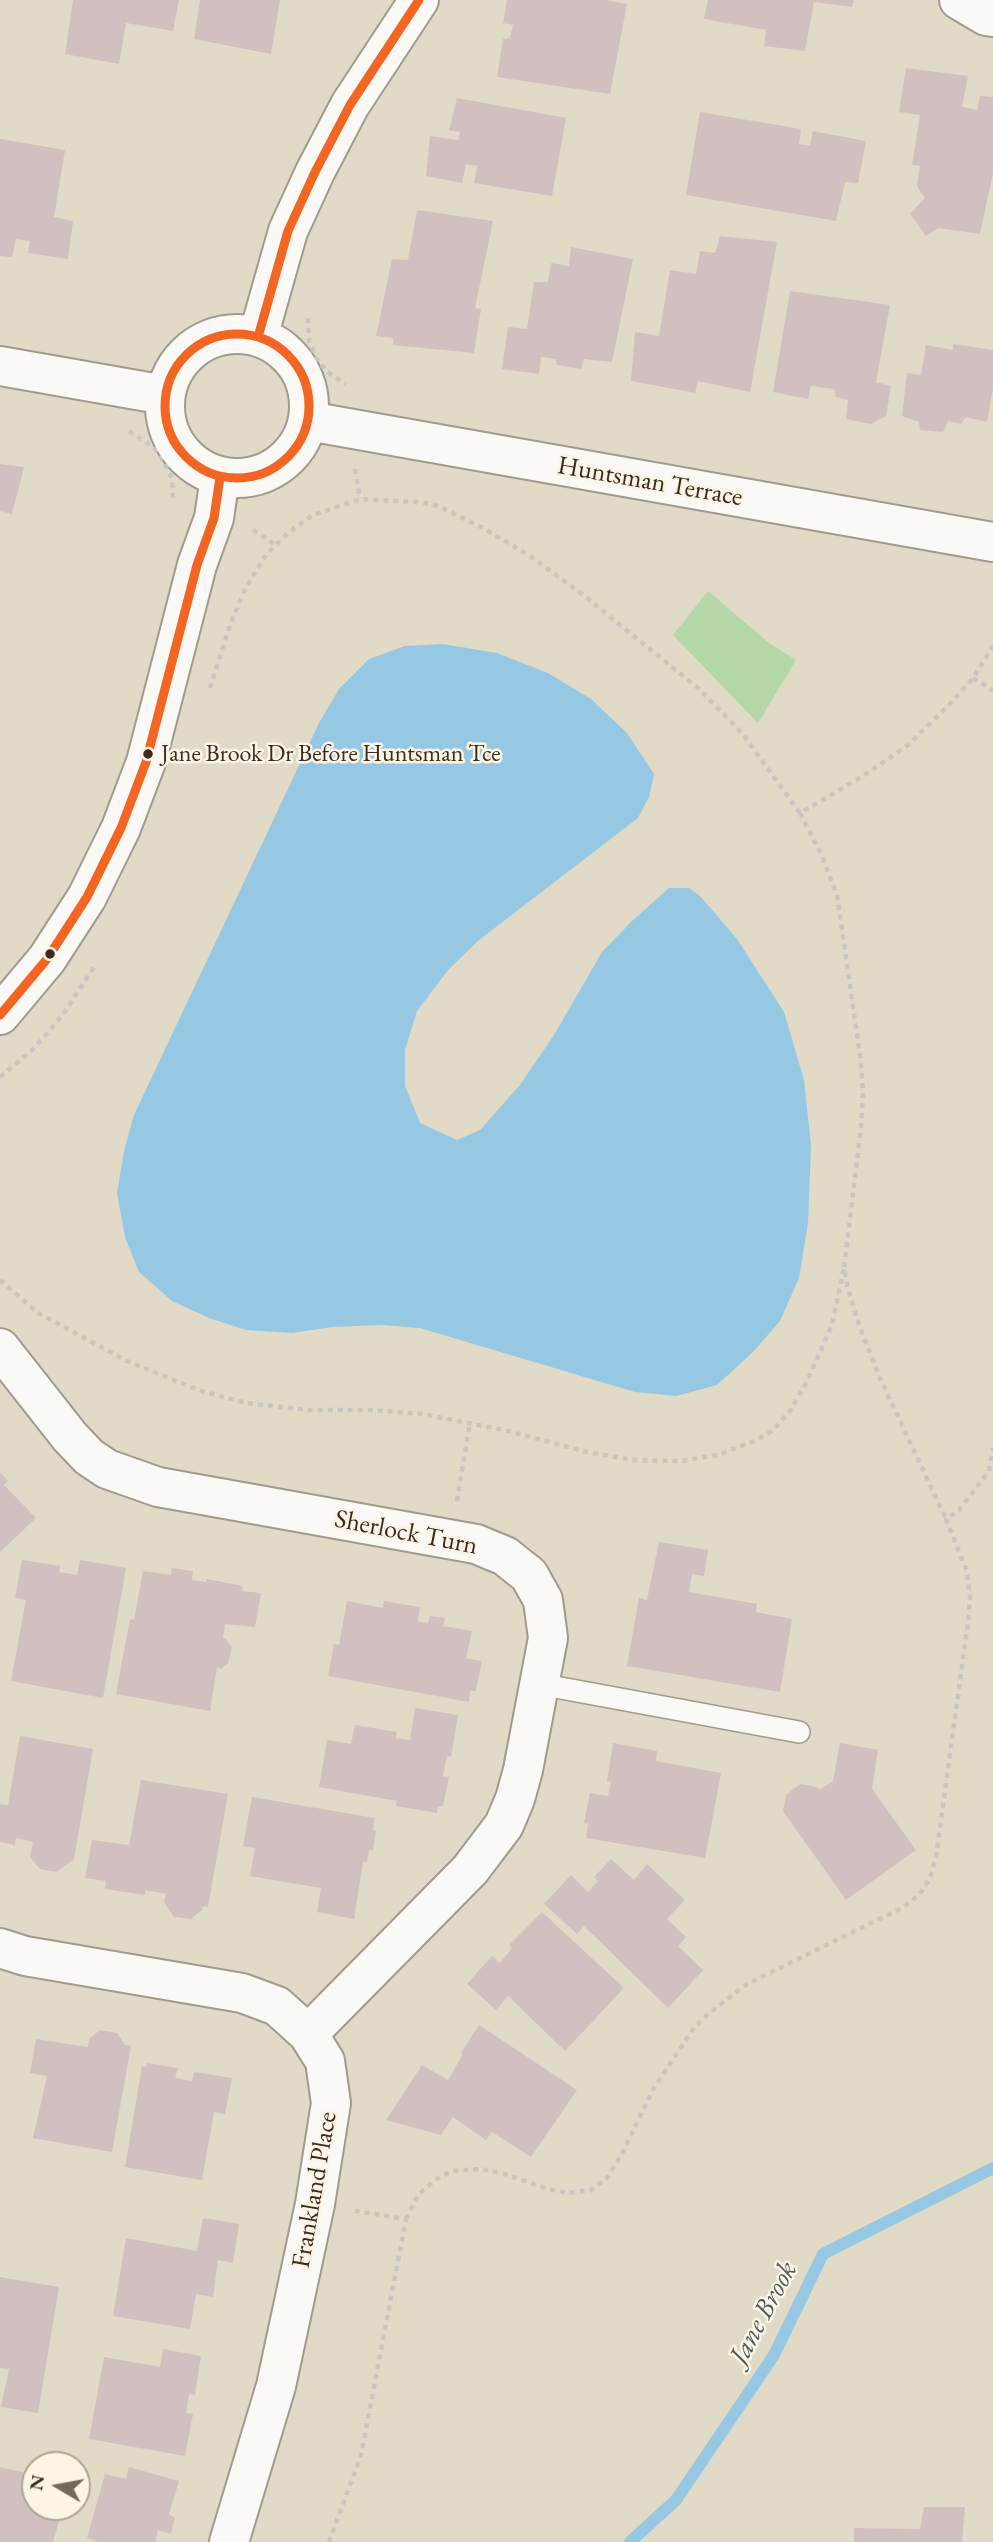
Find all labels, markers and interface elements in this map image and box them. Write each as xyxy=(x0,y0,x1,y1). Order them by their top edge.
street label: Huntsman Terrace xyxy=(555,450,745,514)
place label: Jane Brook Dr Before Huntsman Tce xyxy=(161,740,501,768)
marker: Jane Brook Dr Before Huntsman Tce xyxy=(141,747,155,761)
unlabelled marker xyxy=(43,947,57,961)
street label: Sherlock Turn xyxy=(332,1504,480,1562)
street label: Frankland Place xyxy=(286,2109,344,2271)
water label: Jane Brook xyxy=(723,2256,805,2370)
north arrow xyxy=(21,2451,91,2521)
text: N xyxy=(23,2473,50,2492)

